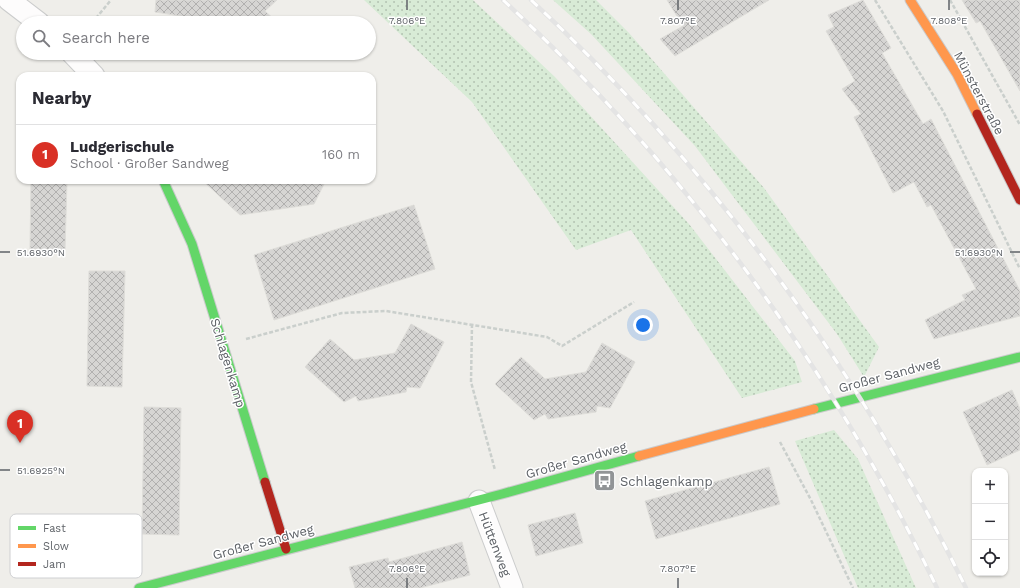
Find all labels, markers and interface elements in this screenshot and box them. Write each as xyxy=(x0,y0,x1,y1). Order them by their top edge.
text: 7.806°E xyxy=(389,15,425,26)
text: 7.807°E xyxy=(660,15,696,26)
text: 7.808°E xyxy=(931,15,967,26)
search box xyxy=(16,16,376,60)
icon: search xyxy=(30,27,52,49)
text: Search here xyxy=(62,29,150,47)
street label: Münsterstraße xyxy=(951,49,1007,137)
text: Nearby xyxy=(32,88,91,108)
text: Ludgerischule xyxy=(70,138,174,156)
text: 1 xyxy=(42,147,48,162)
text: 160 m xyxy=(322,147,360,162)
text: School · Großer Sandweg xyxy=(70,156,229,171)
text: 51.6930°N xyxy=(17,247,65,258)
text: 51.6930°N xyxy=(955,247,1003,258)
your location xyxy=(633,315,653,335)
street label: Schlagenkamp xyxy=(207,317,249,409)
street label: Großer Sandweg xyxy=(837,354,941,396)
pin: 1 xyxy=(7,410,33,443)
street label: Großer Sandweg xyxy=(524,438,628,482)
text: 51.6925°N xyxy=(17,465,65,476)
bus stop icon: Schlagenkamp xyxy=(591,468,617,494)
map controls xyxy=(972,468,1008,576)
button: + xyxy=(972,468,1008,504)
place label: Schlagenkamp xyxy=(620,474,713,489)
button: − xyxy=(972,504,1008,540)
street label: Hüttenweg xyxy=(476,510,514,579)
legend xyxy=(10,514,142,578)
street label: Großer Sandweg xyxy=(211,521,315,563)
text: Fast xyxy=(43,522,66,535)
text: Slow xyxy=(43,540,69,553)
button: locate xyxy=(972,540,1008,576)
text: Jam xyxy=(43,558,66,571)
text: 7.806°E xyxy=(389,563,425,574)
text: 7.807°E xyxy=(660,563,696,574)

